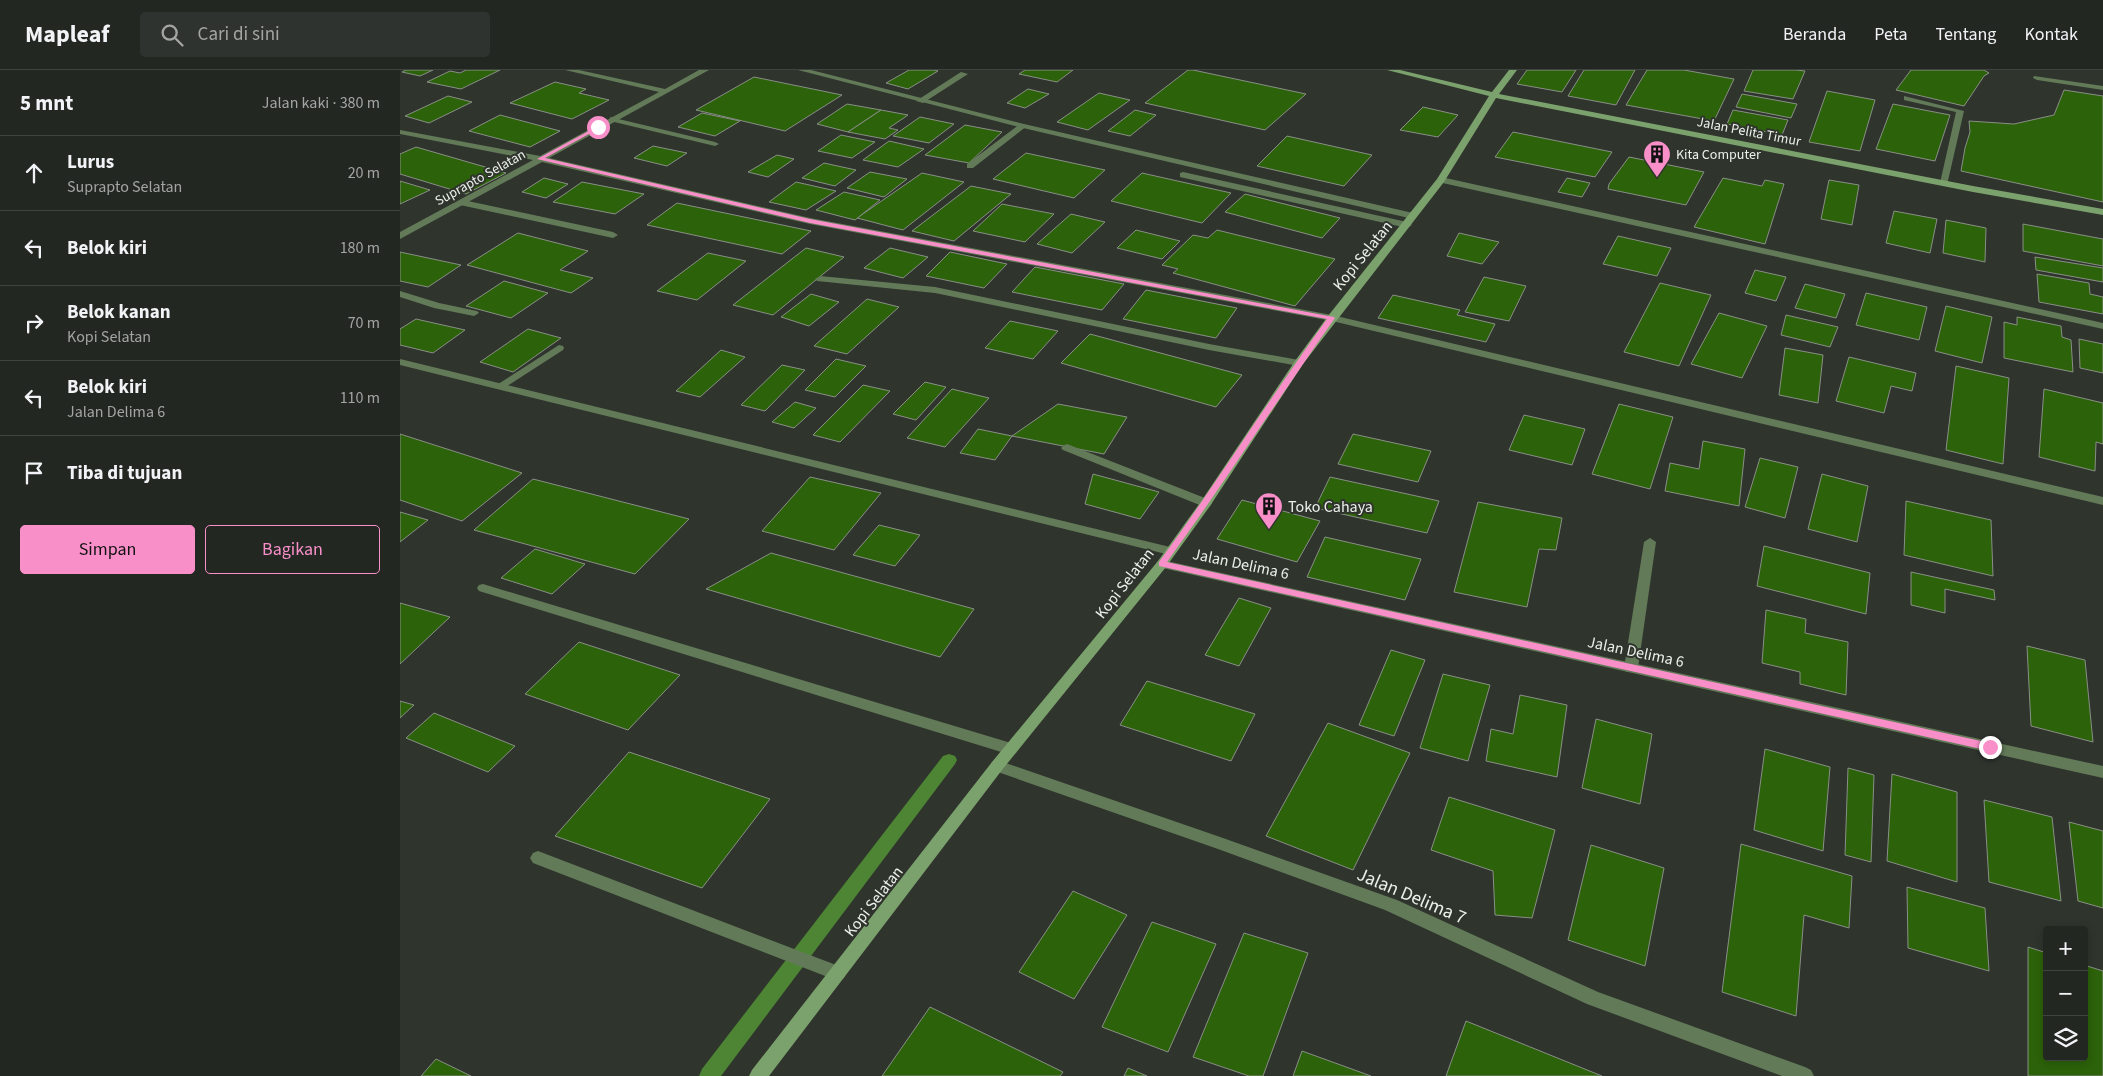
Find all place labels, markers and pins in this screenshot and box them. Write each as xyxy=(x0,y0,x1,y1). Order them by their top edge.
building icon: Kita Computer xyxy=(1642,139,1672,178)
place label: Kita Computer xyxy=(1676,145,1761,165)
building icon: Toko Cahaya xyxy=(1254,491,1284,530)
place label: Toko Cahaya xyxy=(1288,496,1373,518)

